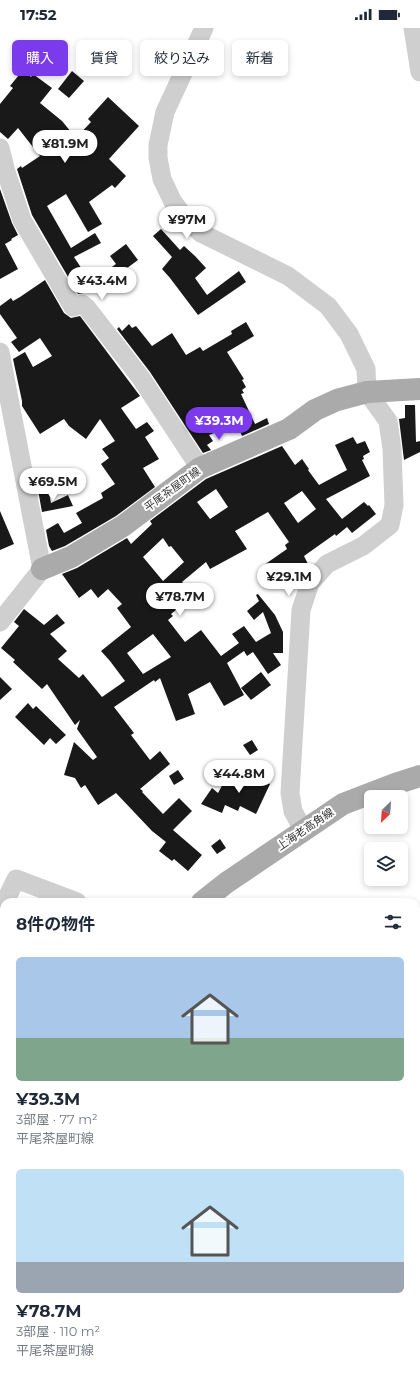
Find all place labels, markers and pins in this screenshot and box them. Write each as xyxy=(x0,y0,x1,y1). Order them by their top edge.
pin: ¥81.9M xyxy=(32,130,98,164)
pin: ¥97M xyxy=(163,206,211,240)
pin: ¥43.4M xyxy=(69,267,135,301)
pin: ¥39.3M xyxy=(186,407,252,441)
pin: ¥69.5M xyxy=(20,468,86,502)
pin: ¥29.1M xyxy=(256,563,322,597)
pin: ¥78.7M xyxy=(147,583,213,617)
pin: ¥44.8M xyxy=(206,760,272,794)

